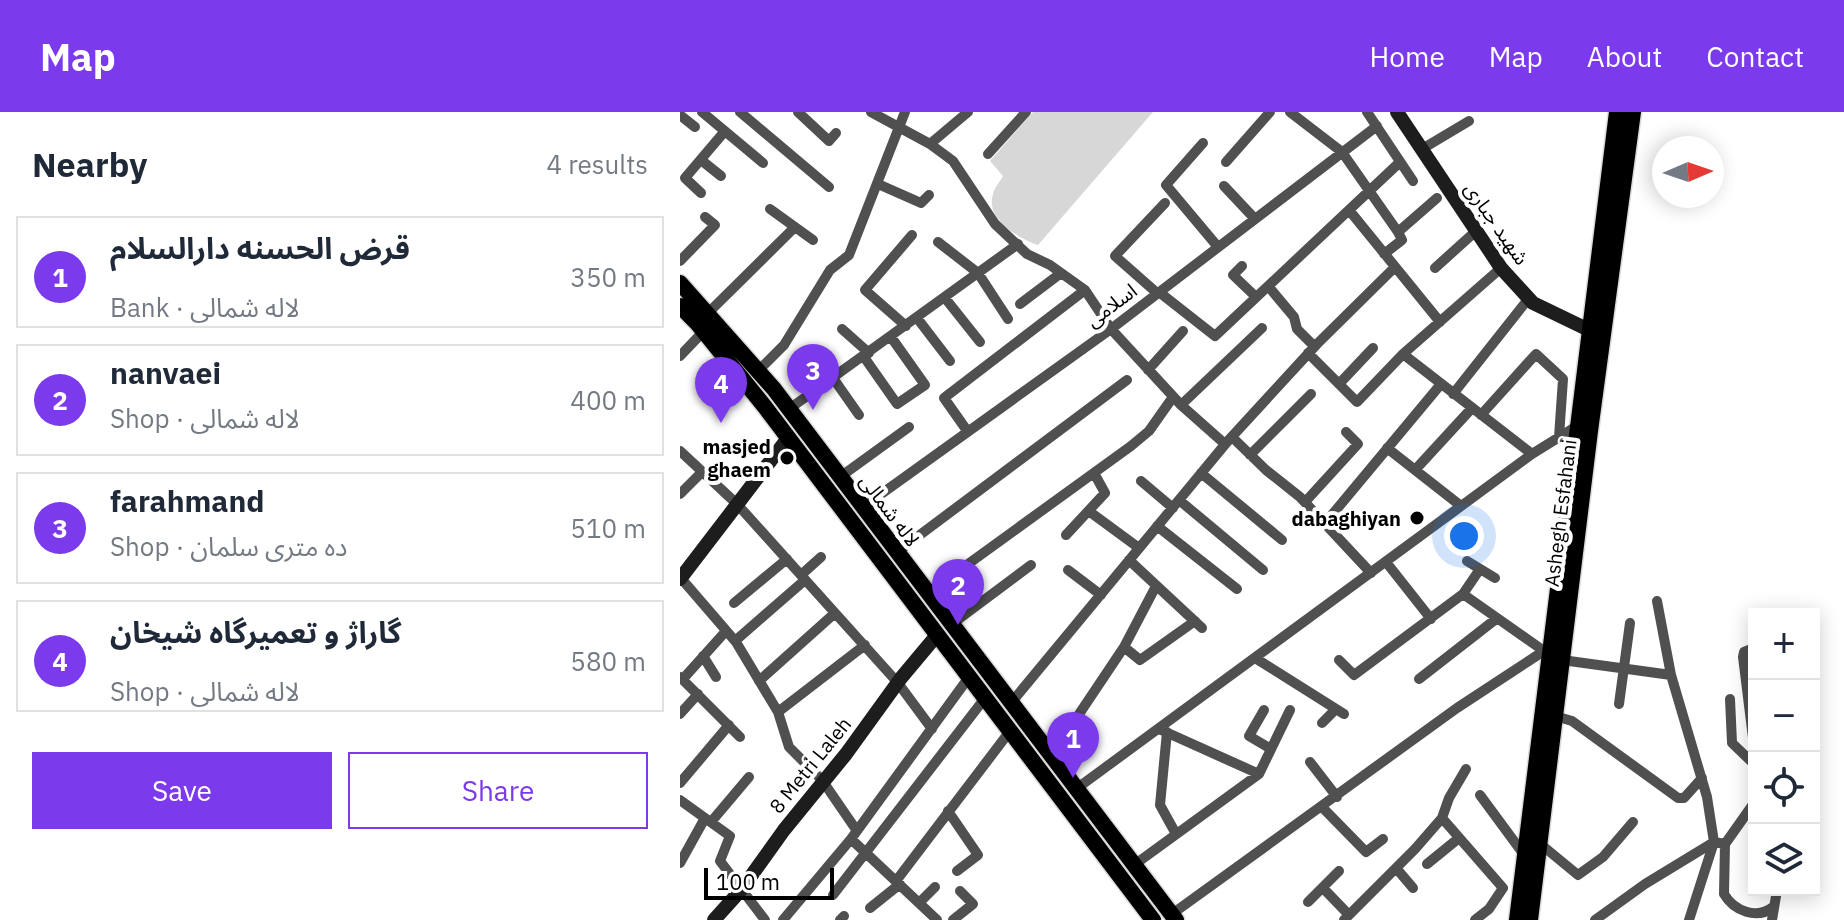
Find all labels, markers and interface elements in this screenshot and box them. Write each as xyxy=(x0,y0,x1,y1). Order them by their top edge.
text: Map xyxy=(40,32,116,81)
text: Home xyxy=(1369,38,1445,75)
text: Map xyxy=(1489,38,1543,75)
text: About xyxy=(1587,38,1662,75)
text: Contact xyxy=(1706,38,1804,75)
north arrow xyxy=(1652,136,1724,208)
text: Nearby xyxy=(32,142,147,186)
text: 4 results xyxy=(546,147,648,181)
street label: شهید جباری xyxy=(1459,176,1535,270)
text: قرض الحسنه دارالسلام xyxy=(110,228,410,267)
text: 1 xyxy=(52,260,68,294)
text: 350 m xyxy=(570,260,646,294)
street label: اسلامی xyxy=(1080,277,1142,333)
text: Bank · لاله شمالی xyxy=(110,290,300,324)
pin: 3 xyxy=(787,344,839,410)
text: nanvaei xyxy=(110,353,221,392)
pin: 4 xyxy=(695,357,747,423)
text: 2 xyxy=(52,383,68,417)
text: 400 m xyxy=(570,383,646,417)
text: Shop · لاله شمالی xyxy=(110,401,300,435)
place label: masjed ghaem xyxy=(703,433,771,483)
street label: Ashegh Esfahani xyxy=(1538,438,1582,588)
marker: masjed ghaem xyxy=(778,449,796,467)
street label: لاله شمالی xyxy=(854,468,926,552)
text: farahmand xyxy=(110,481,265,520)
place label: dabaghiyan xyxy=(1292,505,1401,532)
marker: dabaghiyan xyxy=(1408,509,1426,527)
text: 3 xyxy=(52,511,68,545)
text: 510 m xyxy=(570,511,646,545)
your location xyxy=(1444,516,1484,556)
text: Shop · ده متری سلمان xyxy=(110,529,347,563)
pin: 2 xyxy=(932,559,984,625)
map controls xyxy=(1748,608,1820,896)
button: + xyxy=(1748,608,1820,680)
text: گاراژ و تعمیرگاه شیخان xyxy=(110,612,401,651)
text: 4 xyxy=(52,644,68,678)
text: 580 m xyxy=(570,644,646,678)
text: Shop · لاله شمالی xyxy=(110,674,300,708)
button: − xyxy=(1748,680,1820,752)
street label: 8 Metri Laleh xyxy=(763,711,857,819)
pin: 1 xyxy=(1047,712,1099,778)
button: Save xyxy=(32,752,332,829)
button: Share xyxy=(348,752,648,829)
button: locate xyxy=(1748,752,1820,824)
button: layers xyxy=(1748,824,1820,896)
scale bar xyxy=(704,864,834,900)
text: 100 m xyxy=(716,867,780,896)

